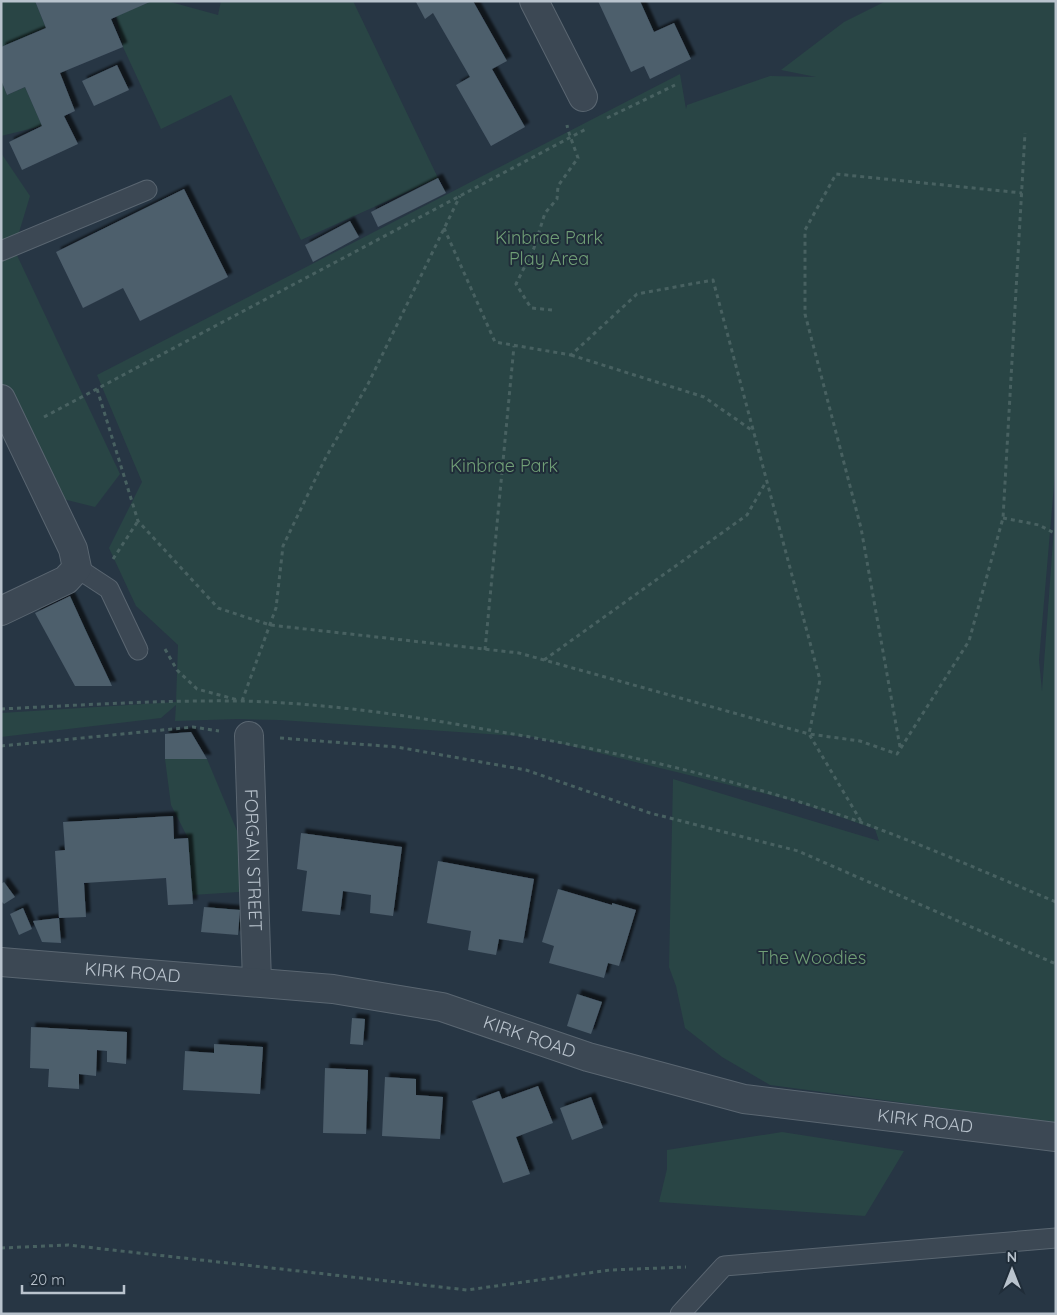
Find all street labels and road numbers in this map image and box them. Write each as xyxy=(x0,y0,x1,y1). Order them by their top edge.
street label: FORGAN STREET xyxy=(240,788,267,932)
street label: KIRK ROAD xyxy=(84,957,181,988)
street label: KIRK ROAD xyxy=(480,1010,579,1063)
street label: KIRK ROAD xyxy=(876,1103,974,1138)

